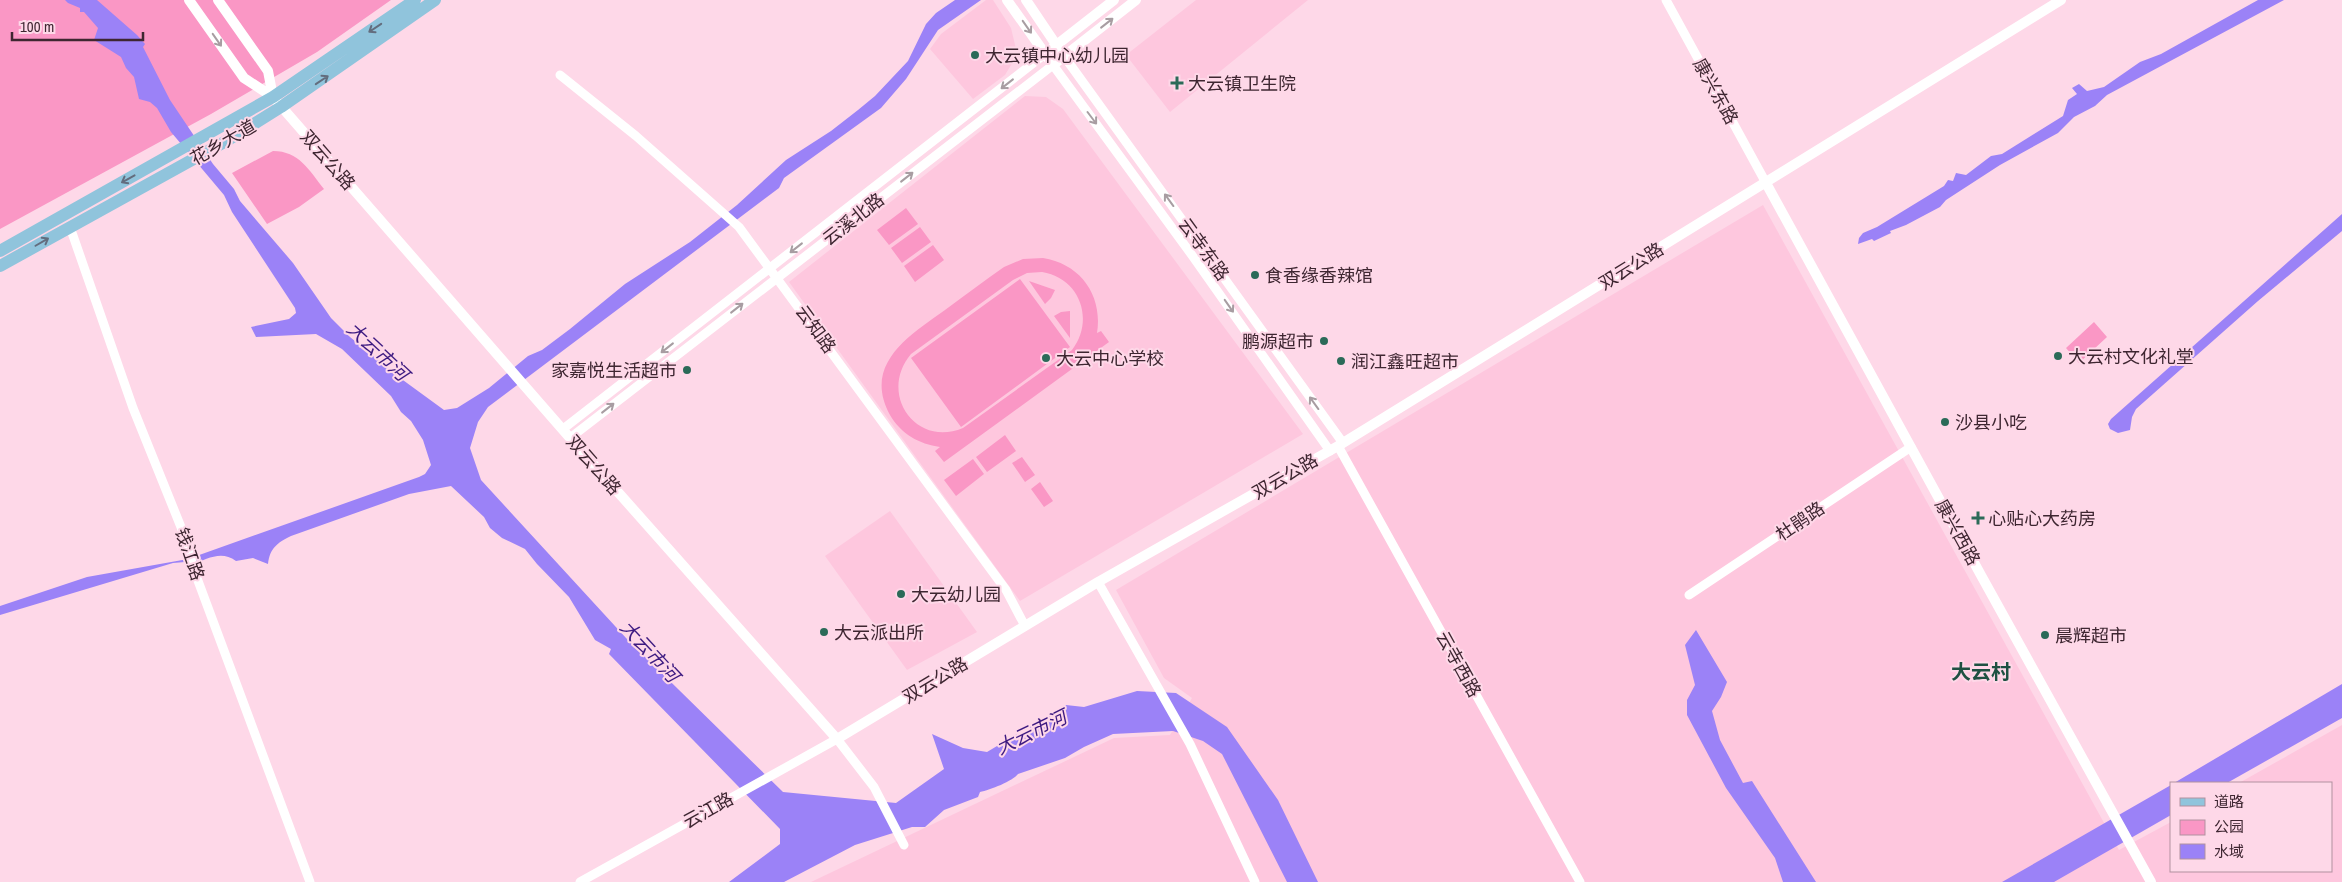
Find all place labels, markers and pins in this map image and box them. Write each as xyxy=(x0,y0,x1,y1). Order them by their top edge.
place label: 大云镇中心幼儿园 xyxy=(985,43,1129,68)
marker: 大云镇中心幼儿园 xyxy=(969,49,981,61)
place label: 大云镇卫生院 xyxy=(1188,71,1296,96)
marker: 大云镇卫生院 xyxy=(1170,76,1184,90)
place label: 食香缘香辣馆 xyxy=(1265,263,1373,288)
marker: 食香缘香辣馆 xyxy=(1249,269,1261,281)
place label: 鹏源超市 xyxy=(1242,329,1314,354)
marker: 鹏源超市 xyxy=(1318,335,1330,347)
place label: 大云村文化礼堂 xyxy=(2068,344,2194,369)
place label: 大云中心学校 xyxy=(1056,346,1164,371)
place label: 润江鑫旺超市 xyxy=(1351,349,1459,374)
marker: 大云村文化礼堂 xyxy=(2052,350,2064,362)
marker: 大云中心学校 xyxy=(1040,352,1052,364)
marker: 润江鑫旺超市 xyxy=(1335,355,1347,367)
place label: 家嘉悦生活超市 xyxy=(551,358,677,383)
marker: 家嘉悦生活超市 xyxy=(681,364,693,376)
place label: 沙县小吃 xyxy=(1955,410,2027,435)
marker: 沙县小吃 xyxy=(1939,416,1951,428)
place label: 心贴心大药房 xyxy=(1988,506,2096,531)
marker: 心贴心大药房 xyxy=(1972,512,1984,524)
place label: 大云幼儿园 xyxy=(911,582,1001,607)
marker: 大云幼儿园 xyxy=(895,588,907,600)
place label: 大云派出所 xyxy=(834,620,924,645)
place label: 晨辉超市 xyxy=(2055,623,2127,648)
marker: 大云派出所 xyxy=(818,626,830,638)
marker: 晨辉超市 xyxy=(2039,629,2051,641)

